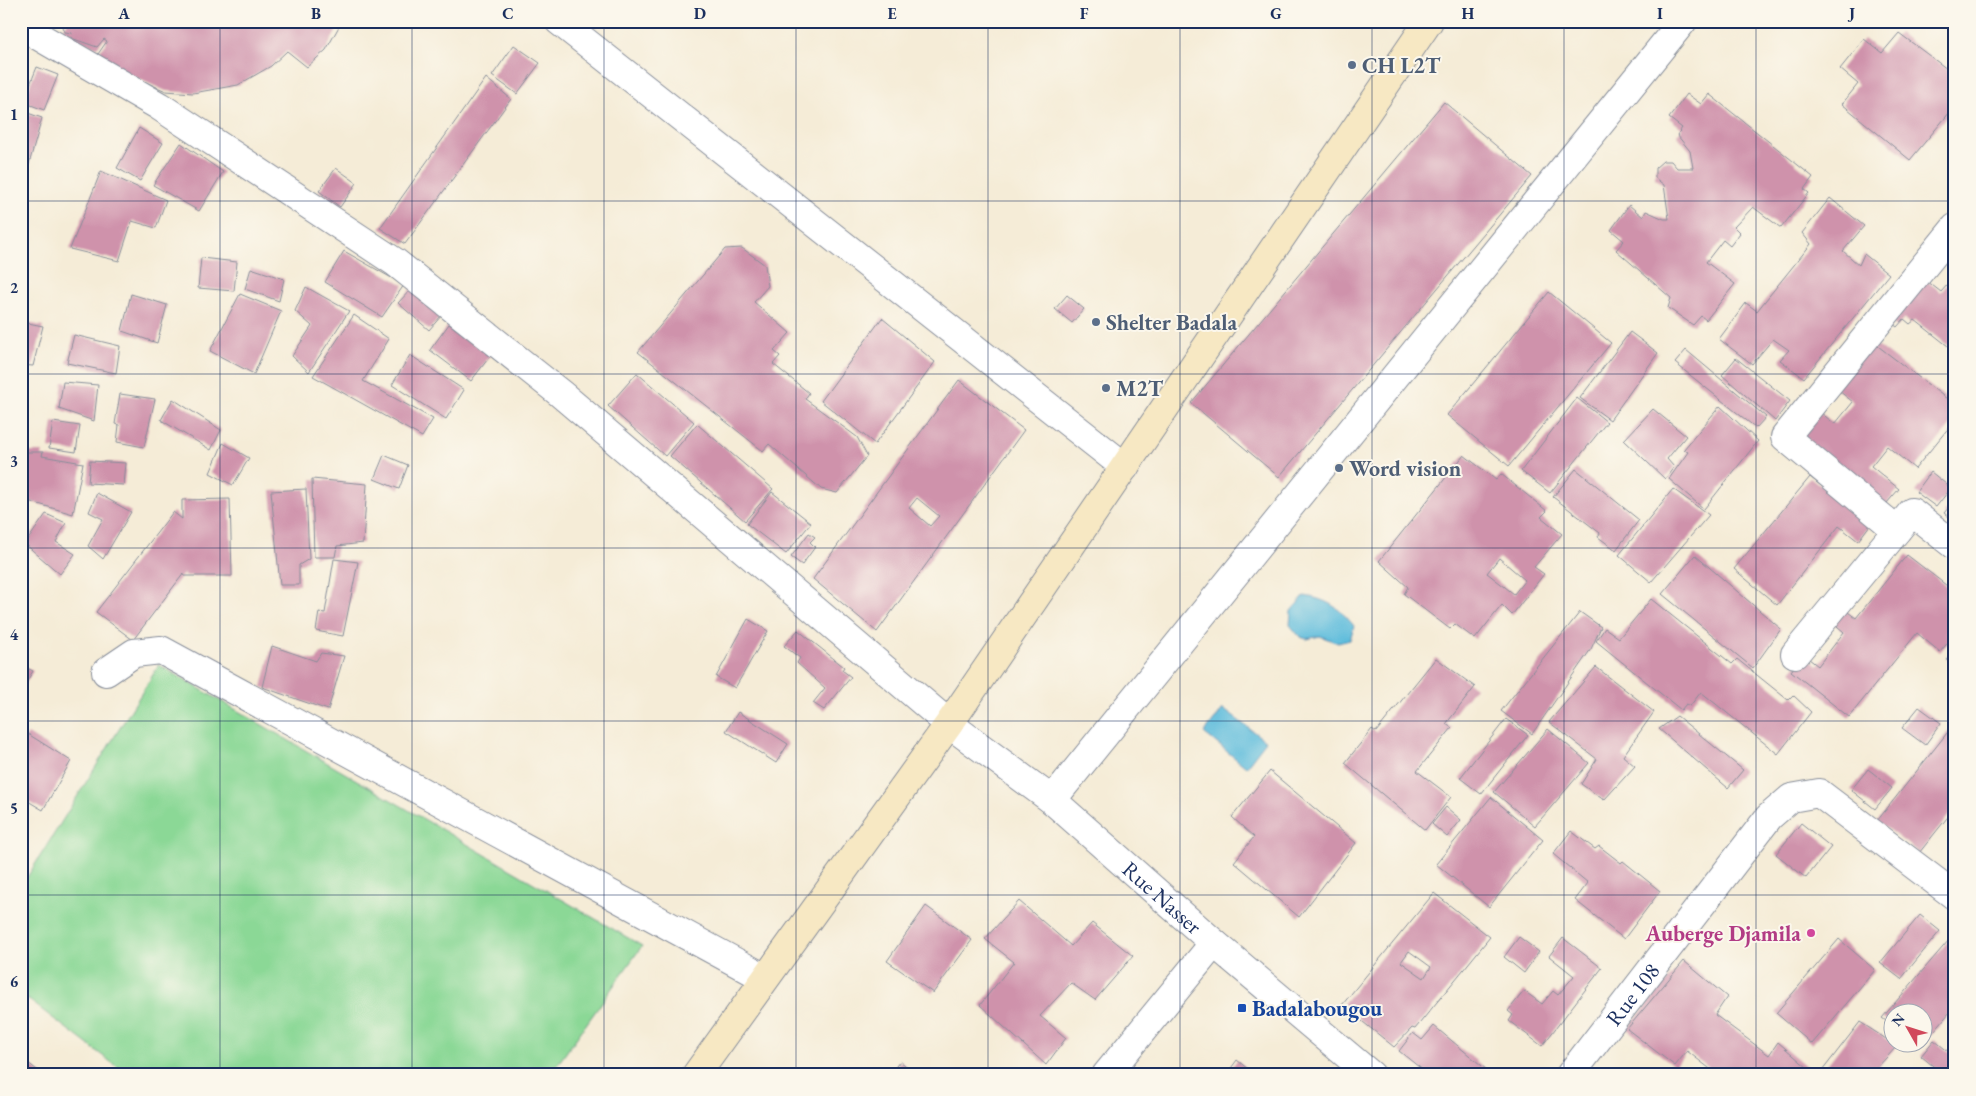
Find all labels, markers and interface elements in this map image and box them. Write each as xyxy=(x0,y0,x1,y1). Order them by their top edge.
text: A xyxy=(117,3,130,24)
text: B xyxy=(311,3,321,24)
text: C xyxy=(502,3,514,24)
text: D xyxy=(694,3,706,24)
text: E xyxy=(887,3,897,24)
text: F xyxy=(1080,3,1089,24)
text: G xyxy=(1270,3,1282,24)
text: H xyxy=(1462,3,1475,24)
text: I xyxy=(1657,3,1663,24)
text: J xyxy=(1847,3,1855,24)
place label: CH L2T xyxy=(1362,51,1441,80)
marker: CH L2T xyxy=(1346,59,1358,71)
text: 1 xyxy=(10,104,18,125)
text: 2 xyxy=(10,277,19,298)
place label: Shelter Badala xyxy=(1106,308,1237,337)
marker: Shelter Badala xyxy=(1090,316,1102,328)
place label: M2T xyxy=(1116,374,1164,403)
marker: M2T xyxy=(1100,382,1112,394)
text: 3 xyxy=(10,451,18,472)
place label: Word vision xyxy=(1349,454,1462,483)
marker: Word vision xyxy=(1333,462,1345,474)
text: 4 xyxy=(10,624,19,645)
text: 5 xyxy=(10,798,18,819)
street label: Rue Nasser xyxy=(1116,855,1208,941)
place label: Auberge Djamila xyxy=(1644,919,1801,948)
marker: Auberge Djamila xyxy=(1805,927,1817,939)
street label: Rue 108 xyxy=(1599,957,1666,1032)
text: 6 xyxy=(10,971,19,992)
place label: Badalabougou xyxy=(1252,994,1382,1023)
marker: Badalabougou xyxy=(1236,1002,1248,1014)
north arrow xyxy=(1884,1004,1934,1054)
text: N xyxy=(1887,1009,1909,1030)

